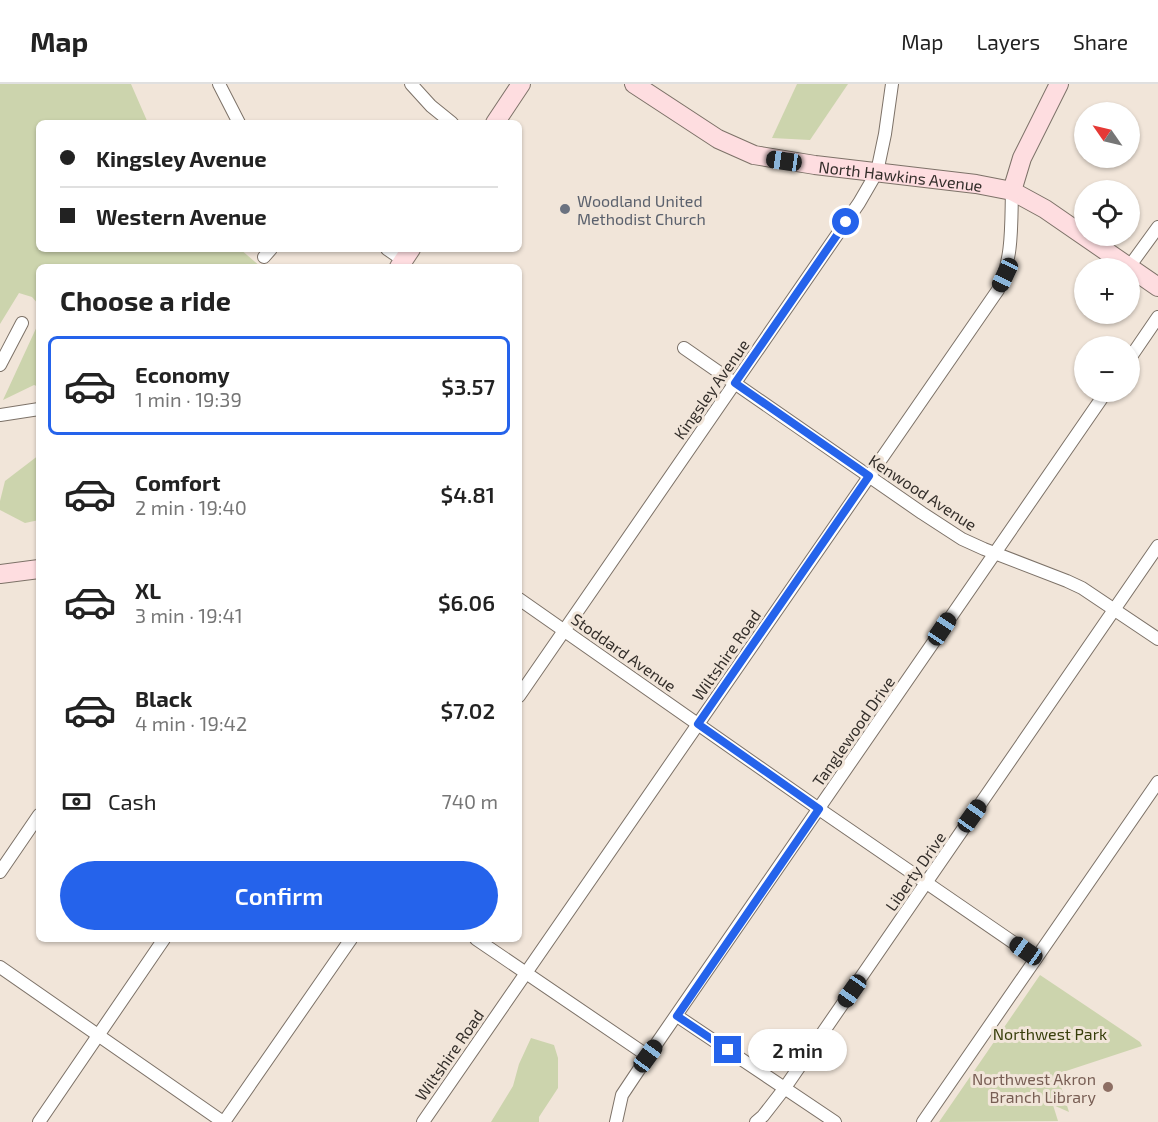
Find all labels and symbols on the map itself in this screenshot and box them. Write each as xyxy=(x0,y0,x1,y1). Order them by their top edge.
north arrow xyxy=(1074,102,1140,168)
car xyxy=(765,150,803,172)
street label: North Hawkins Avenue xyxy=(818,156,984,195)
place label: Woodland United Methodist Church xyxy=(577,191,706,228)
marker: Woodland United Methodist Church xyxy=(558,202,572,216)
route start xyxy=(832,208,859,235)
car xyxy=(989,255,1021,295)
street label: Kingsley Avenue xyxy=(669,335,753,443)
street label: Kenwood Avenue xyxy=(866,450,980,534)
street label: Wiltshire Road xyxy=(688,606,764,704)
street label: Stoddard Avenue xyxy=(568,609,680,695)
car xyxy=(924,609,960,649)
street label: Tanglewood Drive xyxy=(808,672,898,790)
car xyxy=(954,796,990,836)
street label: Liberty Drive xyxy=(881,828,949,914)
car xyxy=(1006,933,1046,969)
car xyxy=(834,971,870,1011)
street label: Wiltshire Road xyxy=(411,1006,487,1104)
park label: Northwest Park xyxy=(993,1024,1107,1043)
callout: 2 min xyxy=(749,1029,848,1071)
car xyxy=(630,1036,666,1076)
route end xyxy=(714,1036,741,1063)
place label: Northwest Akron Branch Library xyxy=(972,1069,1097,1106)
marker: Northwest Akron Branch Library xyxy=(1101,1080,1115,1094)

